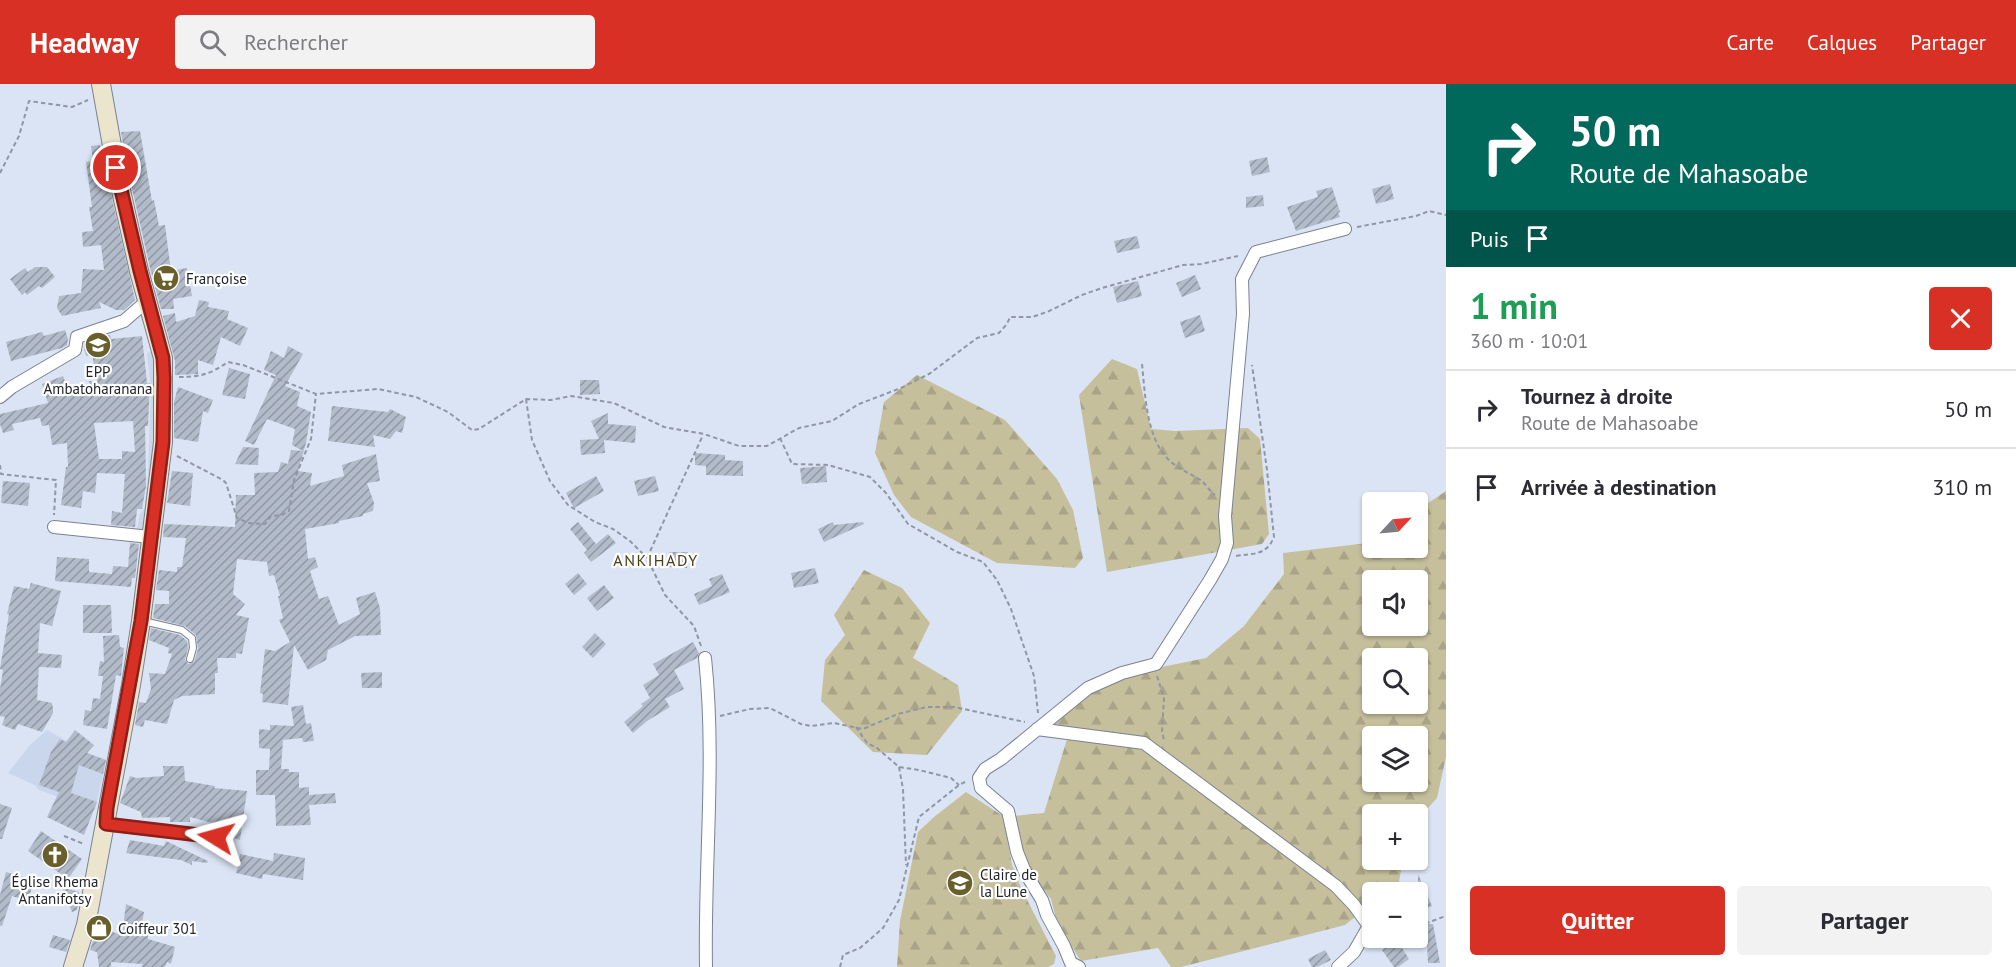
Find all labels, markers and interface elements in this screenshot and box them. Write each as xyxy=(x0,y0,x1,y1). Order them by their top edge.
search box xyxy=(175,15,595,69)
text: Headway xyxy=(30,24,139,61)
icon: search xyxy=(196,26,229,59)
text: Rechercher xyxy=(244,28,348,56)
text: Carte xyxy=(1727,29,1774,56)
text: Calques xyxy=(1807,29,1877,56)
text: Partager xyxy=(1910,29,1986,56)
text: 50 m xyxy=(1569,103,1661,158)
icon: right xyxy=(1470,108,1548,186)
pin xyxy=(90,142,141,193)
icon: arrive xyxy=(99,151,132,184)
text: Route de Mahasoabe xyxy=(1569,156,1808,190)
icon: arrive xyxy=(1521,222,1554,255)
text: Puis xyxy=(1470,225,1509,253)
supermarket icon: Françoise xyxy=(151,263,181,293)
place label: Françoise xyxy=(186,269,247,288)
text: 1 min xyxy=(1470,282,1558,329)
button: close xyxy=(1929,287,1992,350)
text: 360 m · 10:01 xyxy=(1470,328,1588,354)
school or university icon: EPP Ambatoharanana xyxy=(83,330,113,360)
place label: EPP Ambatoharanana xyxy=(44,362,152,398)
text: Tournez à droite xyxy=(1521,382,1673,410)
icon: right xyxy=(1470,393,1503,426)
text: 50 m xyxy=(1944,395,1992,423)
text: Route de Mahasoabe xyxy=(1521,410,1698,436)
icon: arrive xyxy=(1470,471,1503,504)
text: Arrivée à destination xyxy=(1521,473,1717,501)
text: 310 m xyxy=(1932,473,1992,501)
north arrow xyxy=(1362,492,1428,558)
map controls xyxy=(1362,492,1428,948)
district label: ANKIHADY xyxy=(613,550,699,570)
button: sound xyxy=(1362,570,1428,636)
button: search xyxy=(1362,648,1428,714)
button: layers xyxy=(1362,726,1428,792)
button: + xyxy=(1362,804,1428,870)
position arrow xyxy=(184,805,248,869)
church icon: Église Rhema Antanifotsy xyxy=(40,840,70,870)
place label: Claire de la Lune xyxy=(980,865,1037,901)
school or university icon: Claire de la Lune xyxy=(945,868,975,898)
place label: Église Rhema Antanifotsy xyxy=(12,872,98,908)
button: − xyxy=(1362,882,1428,948)
button: Quitter xyxy=(1470,886,1725,955)
button: Partager xyxy=(1737,886,1992,955)
shop icon: Coiffeur 301 xyxy=(84,913,114,943)
place label: Coiffeur 301 xyxy=(118,919,197,938)

